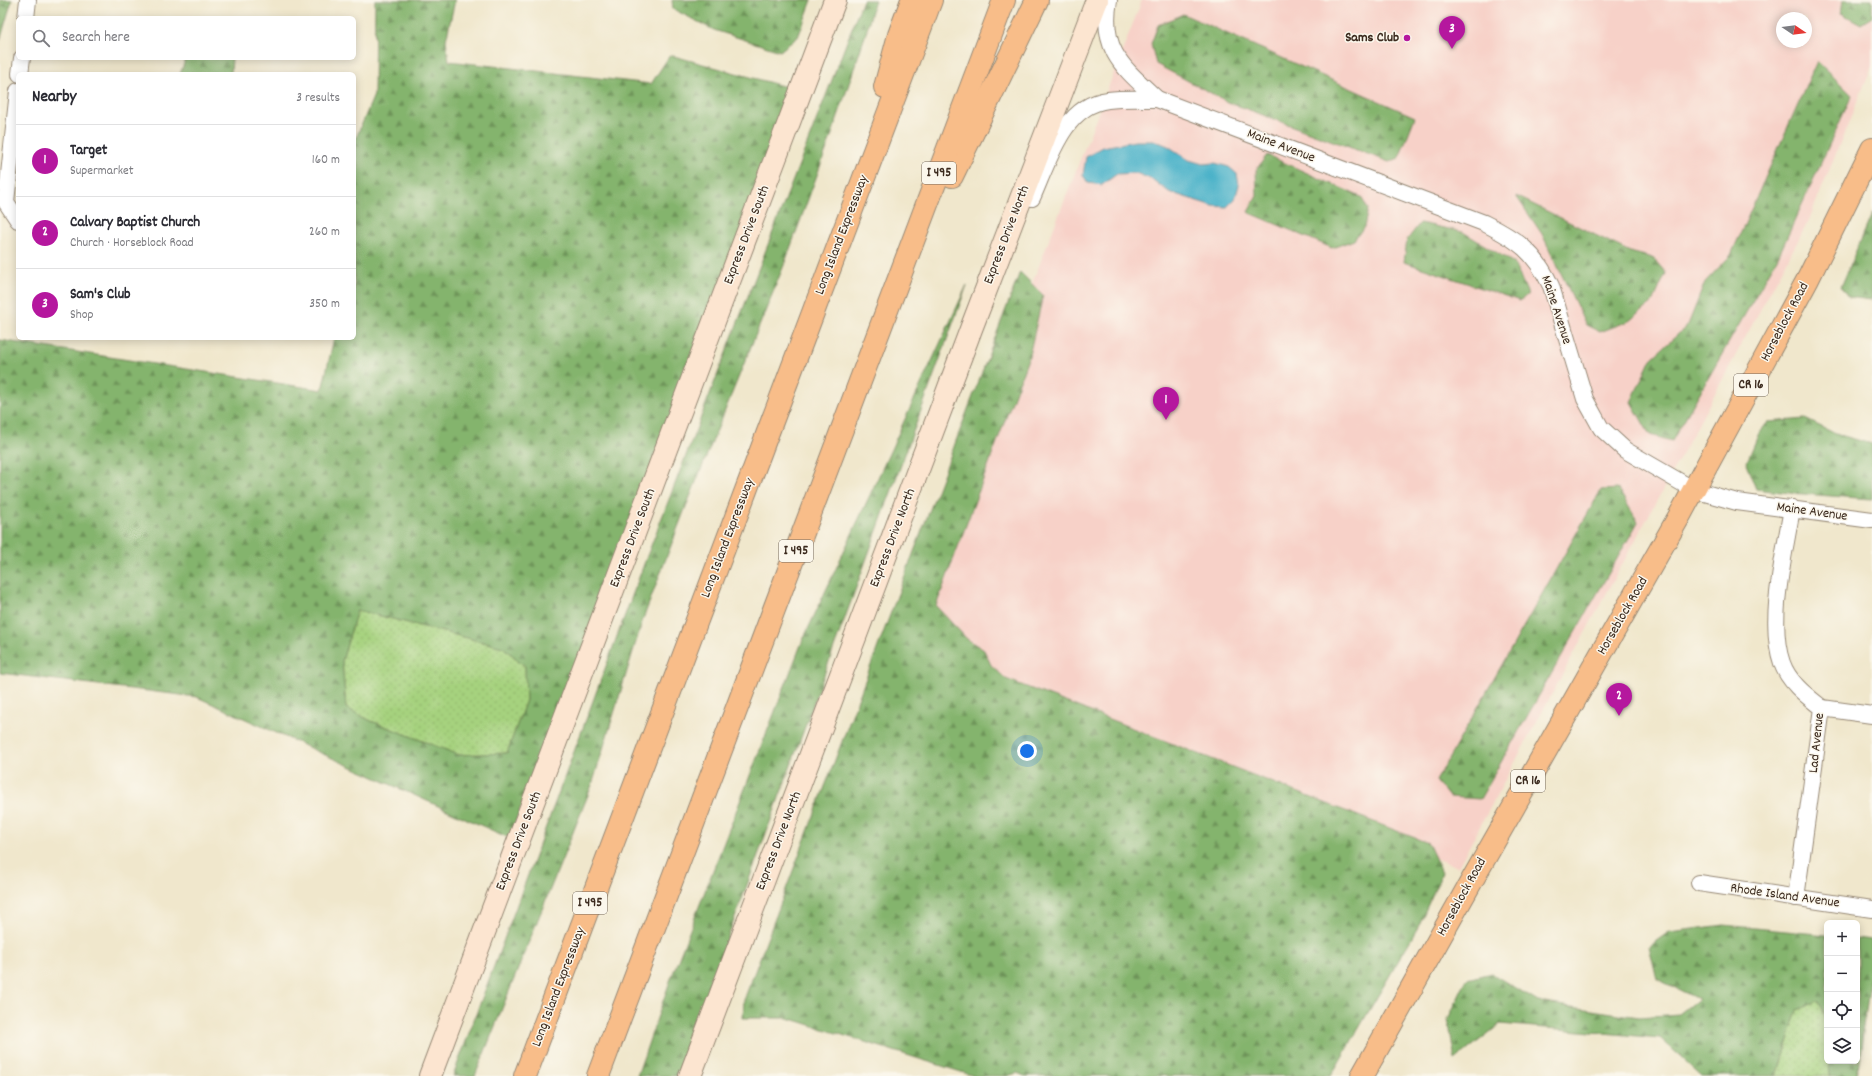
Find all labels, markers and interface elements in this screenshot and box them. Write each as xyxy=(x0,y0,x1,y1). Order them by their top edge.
north arrow xyxy=(1776,12,1812,48)
search box xyxy=(16,16,356,60)
pin: 3 xyxy=(1439,16,1465,49)
icon: search xyxy=(30,27,52,49)
text: Search here xyxy=(62,27,130,49)
place label: Sams Club xyxy=(1345,28,1399,48)
marker: Sams Club xyxy=(1402,33,1412,43)
text: Nearby xyxy=(32,86,76,110)
text: 3 results xyxy=(296,89,340,108)
street label: Maine Avenue xyxy=(1244,124,1318,168)
text: Target xyxy=(70,140,107,162)
text: 1 xyxy=(44,151,46,170)
text: 160 m xyxy=(312,151,340,170)
text: Supermarket xyxy=(70,162,134,181)
road number: I 495 xyxy=(922,162,956,184)
street label: Long Island Expressway xyxy=(810,172,874,298)
street label: Express Drive South xyxy=(719,183,775,287)
street label: Express Drive North xyxy=(979,183,1035,287)
text: Calvary Baptist Church xyxy=(70,212,200,234)
text: 2 xyxy=(42,223,48,242)
text: 260 m xyxy=(309,223,340,242)
text: Church · Horseblock Road xyxy=(70,234,194,253)
street label: Maine Avenue xyxy=(1535,273,1577,347)
street label: Horseblock Road xyxy=(1756,279,1814,365)
text: Sam's Club xyxy=(70,284,131,306)
text: 3 xyxy=(42,295,48,314)
text: 350 m xyxy=(309,295,340,314)
text: Shop xyxy=(70,306,93,325)
road number: CR 16 xyxy=(1734,374,1768,396)
pin: 1 xyxy=(1153,387,1179,420)
street label: Long Island Expressway xyxy=(696,475,760,601)
street label: Express Drive South xyxy=(605,486,661,590)
street label: Express Drive North xyxy=(865,486,921,590)
street label: Maine Avenue xyxy=(1775,497,1849,527)
road number: I 495 xyxy=(779,540,813,562)
street label: Horseblock Road xyxy=(1593,573,1653,659)
pin: 2 xyxy=(1606,683,1632,716)
street label: Lad Avenue xyxy=(1804,712,1830,774)
your location xyxy=(1017,741,1037,761)
road number: CR 16 xyxy=(1511,770,1545,792)
street label: Express Drive South xyxy=(491,789,547,893)
street label: Express Drive North xyxy=(751,789,807,893)
street label: Horseblock Road xyxy=(1432,854,1492,940)
street label: Rhode Island Avenue xyxy=(1729,878,1841,914)
road number: I 495 xyxy=(573,892,607,914)
map controls xyxy=(1824,920,1860,1064)
button: + xyxy=(1824,920,1860,956)
street label: Long Island Expressway xyxy=(527,924,591,1050)
button: − xyxy=(1824,956,1860,992)
button: locate xyxy=(1824,992,1860,1028)
button: layers xyxy=(1824,1028,1860,1064)

